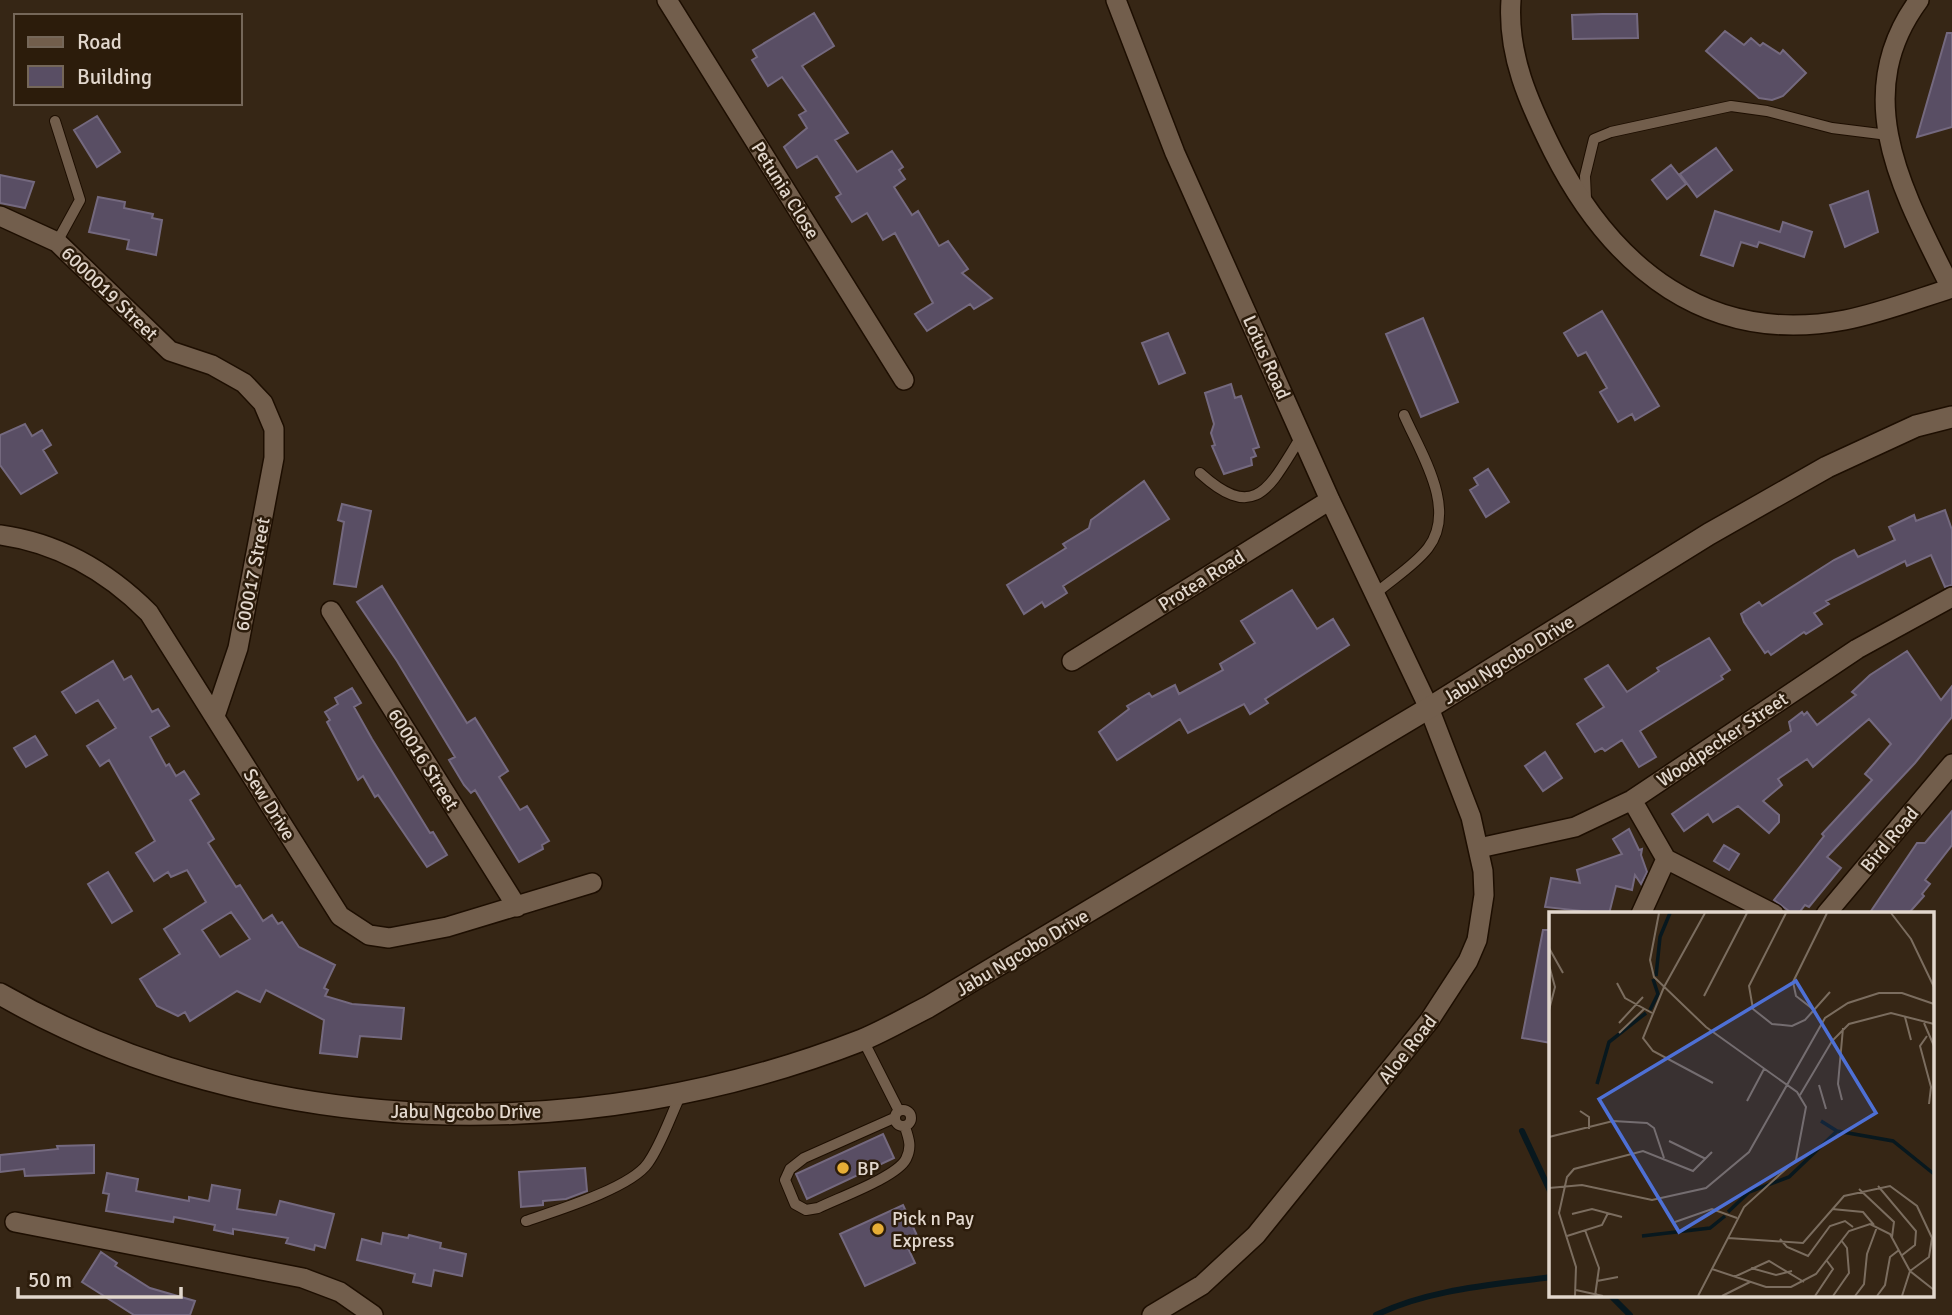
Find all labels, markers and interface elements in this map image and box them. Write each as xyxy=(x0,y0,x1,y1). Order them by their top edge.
legend xyxy=(14,14,242,105)
text: Road xyxy=(77,29,122,55)
text: Building xyxy=(77,64,152,90)
street label: Petunia Close xyxy=(746,137,825,244)
street label: 6000019 Street xyxy=(56,241,163,346)
street label: Lotus Road xyxy=(1237,312,1295,403)
street label: 600017 Street xyxy=(230,515,276,633)
street label: Protea Road xyxy=(1154,545,1249,617)
street label: Jabu Ngcobo Drive xyxy=(1438,610,1579,710)
street label: Woodpecker Street xyxy=(1652,687,1793,793)
street label: 600016 Street xyxy=(382,704,464,815)
street label: Sew Drive xyxy=(238,764,301,845)
street label: Bird Road xyxy=(1855,802,1924,877)
street label: Jabu Ngcobo Drive xyxy=(952,904,1093,1002)
inset map xyxy=(1549,912,1934,1298)
street label: Aloe Road xyxy=(1373,1010,1442,1089)
street label: Jabu Ngcobo Drive xyxy=(391,1100,541,1124)
place label: BP xyxy=(857,1157,879,1181)
marker: BP xyxy=(835,1160,851,1176)
place label: Pick n Pay Express xyxy=(892,1207,974,1253)
marker: Pick n Pay Express xyxy=(870,1221,886,1237)
scale bar xyxy=(18,1256,180,1300)
text: 50 m xyxy=(28,1267,72,1293)

